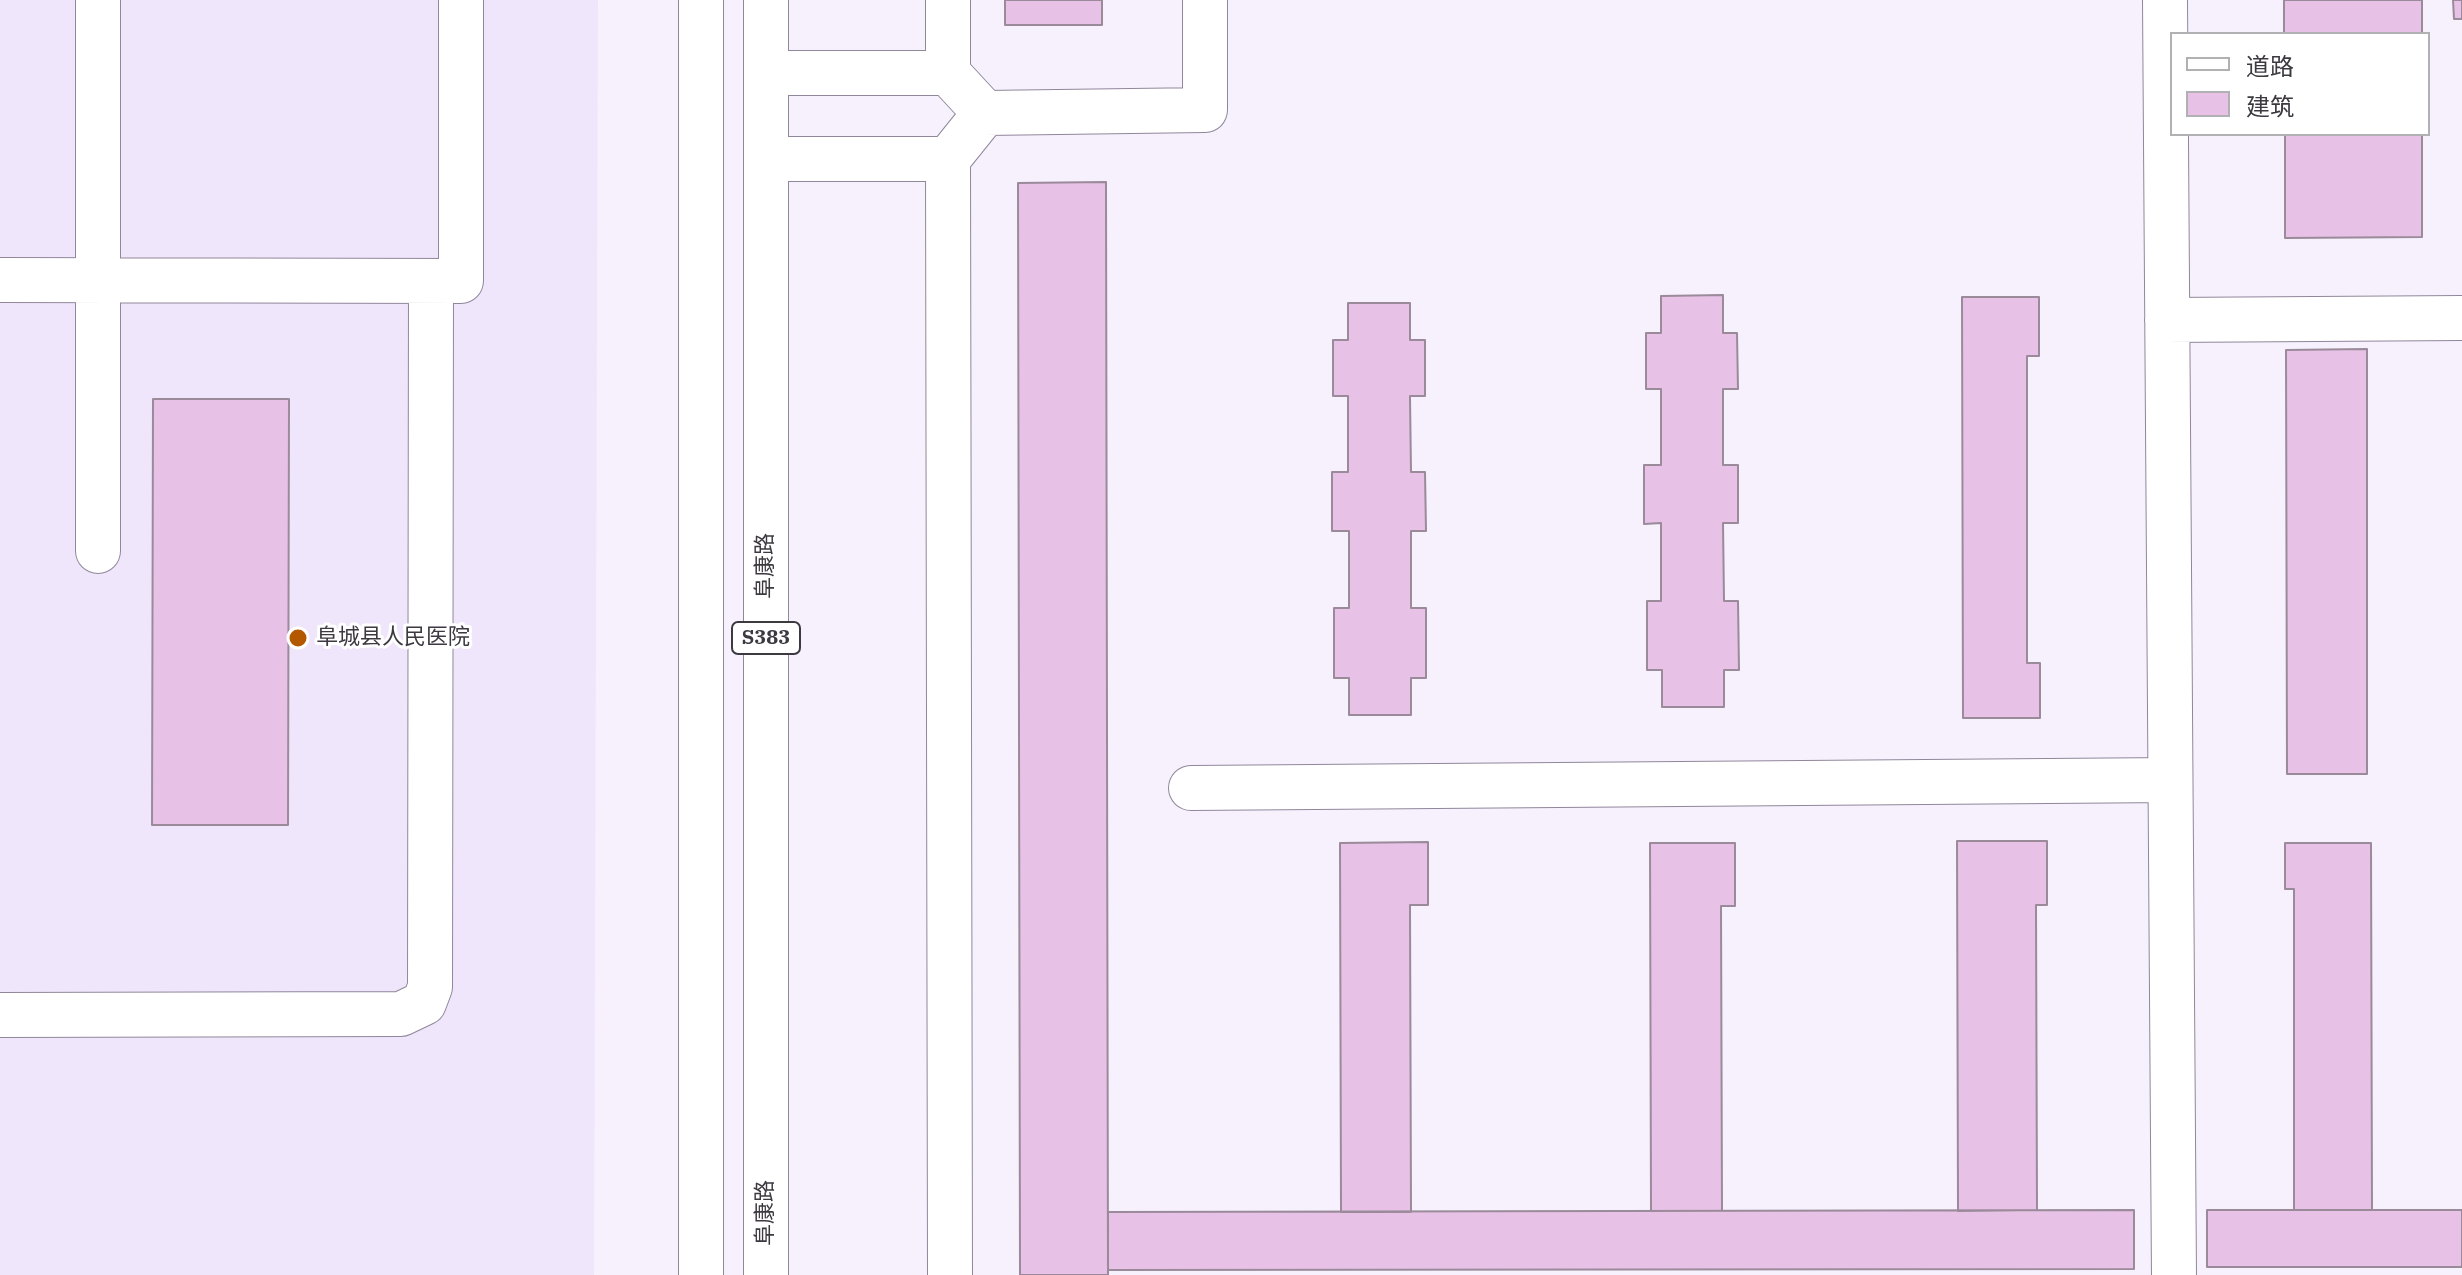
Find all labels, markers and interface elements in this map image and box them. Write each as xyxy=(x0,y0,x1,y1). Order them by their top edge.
legend xyxy=(2170,32,2430,136)
text: 道路 xyxy=(2246,50,2294,82)
text: 建筑 xyxy=(2246,90,2294,122)
street label: 阜康路 xyxy=(753,533,779,599)
road number: S383 xyxy=(732,622,800,654)
place label: 阜城县人民医院 xyxy=(316,625,470,651)
marker: 阜城县人民医院 xyxy=(287,627,309,649)
street label: 阜康路 xyxy=(753,1180,779,1246)

